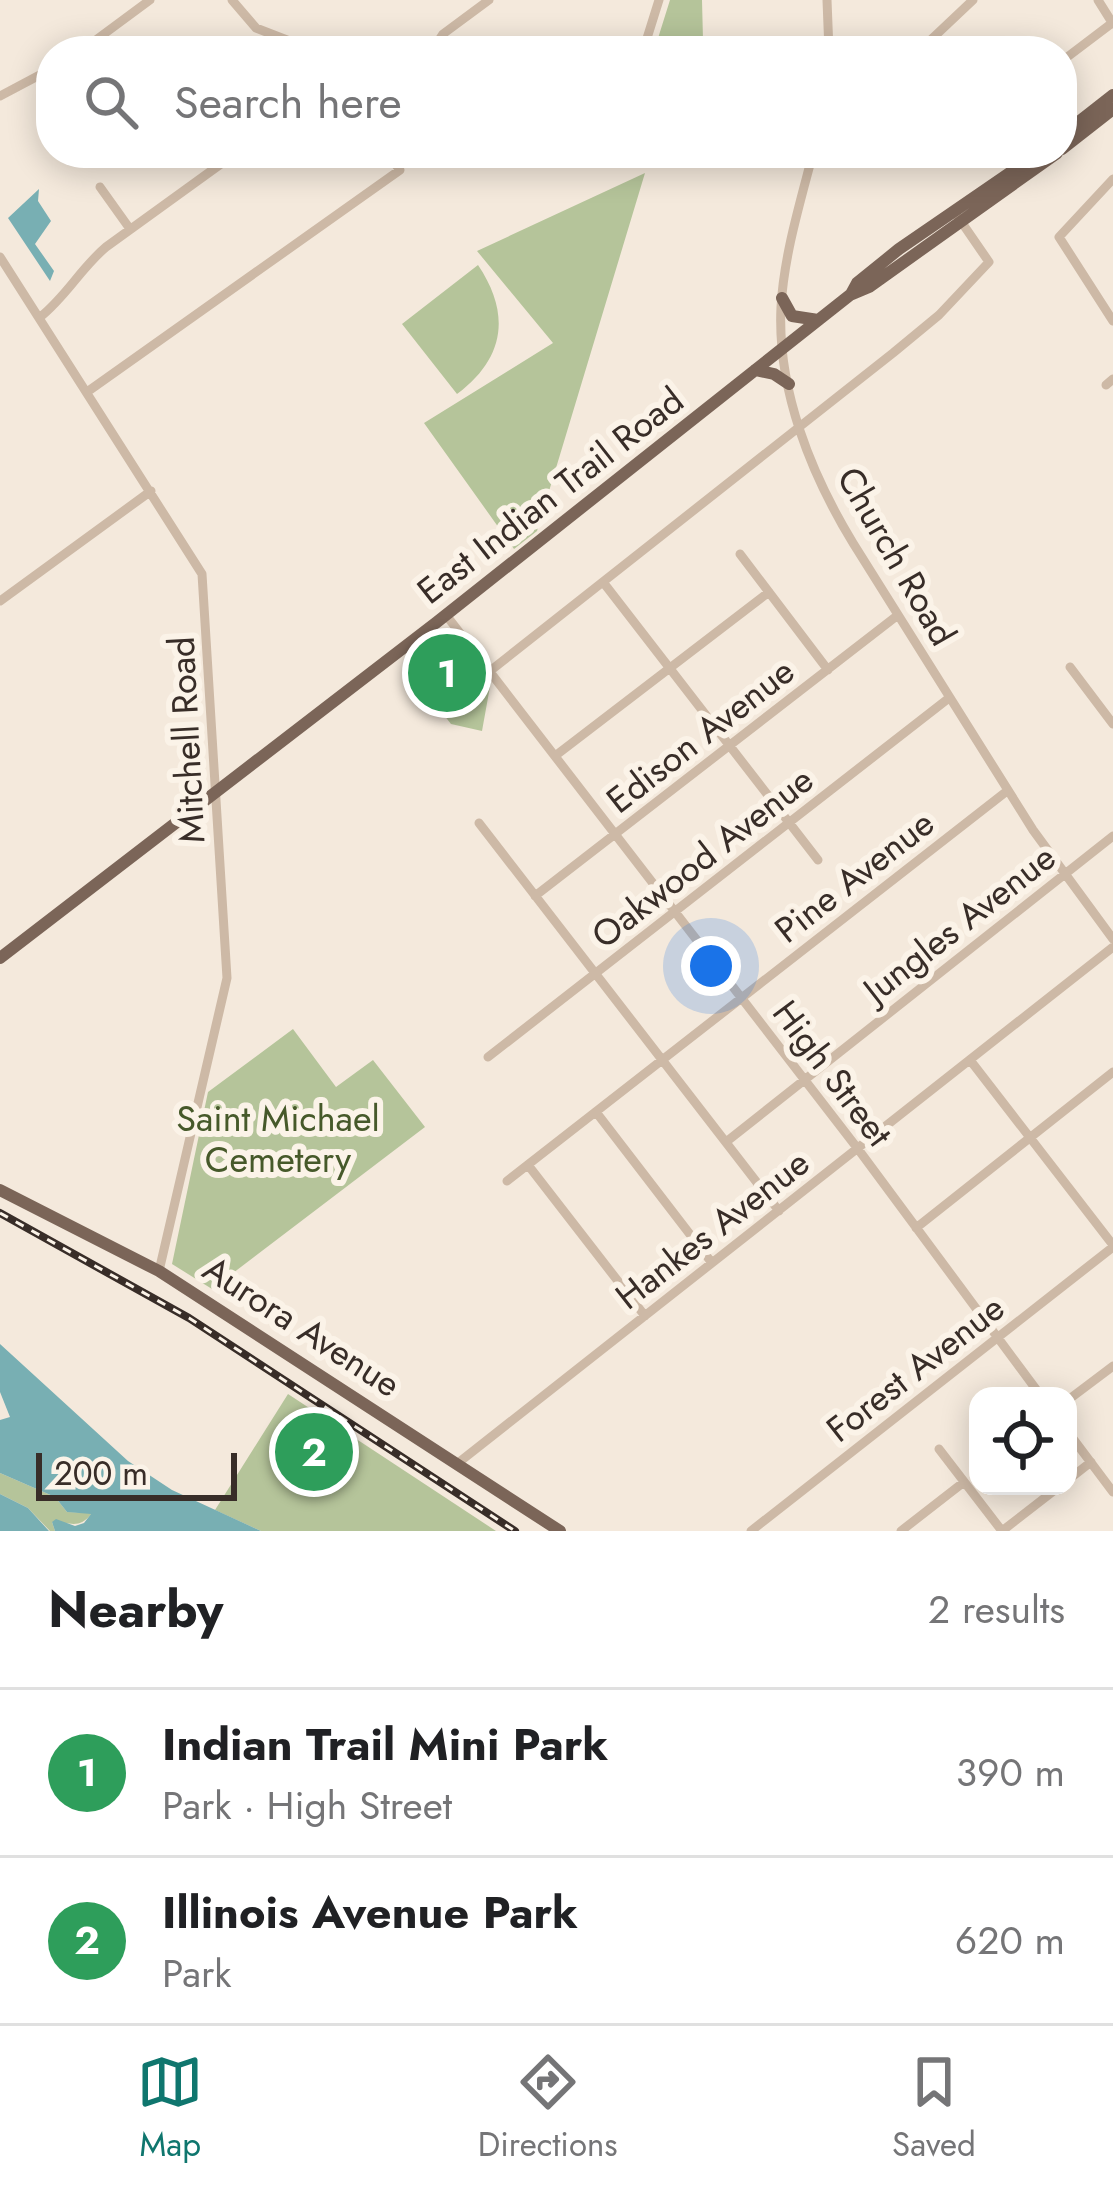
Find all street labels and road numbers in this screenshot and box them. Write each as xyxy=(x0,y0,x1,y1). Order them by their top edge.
street label: East Indian Trail Road xyxy=(406,374,694,616)
street label: Church Road xyxy=(825,457,969,655)
street label: Mitchell Road xyxy=(155,635,217,845)
street label: Edison Avenue xyxy=(595,645,805,825)
street label: Oakwood Avenue xyxy=(580,754,824,960)
street label: Pine Avenue xyxy=(763,797,945,955)
street label: Jungles Avenue xyxy=(849,831,1066,1017)
street label: High Street xyxy=(761,989,906,1157)
street label: Hankes Avenue xyxy=(604,1137,820,1321)
street label: Aurora Avenue xyxy=(193,1243,411,1409)
street label: Forest Avenue xyxy=(815,1282,1015,1454)

